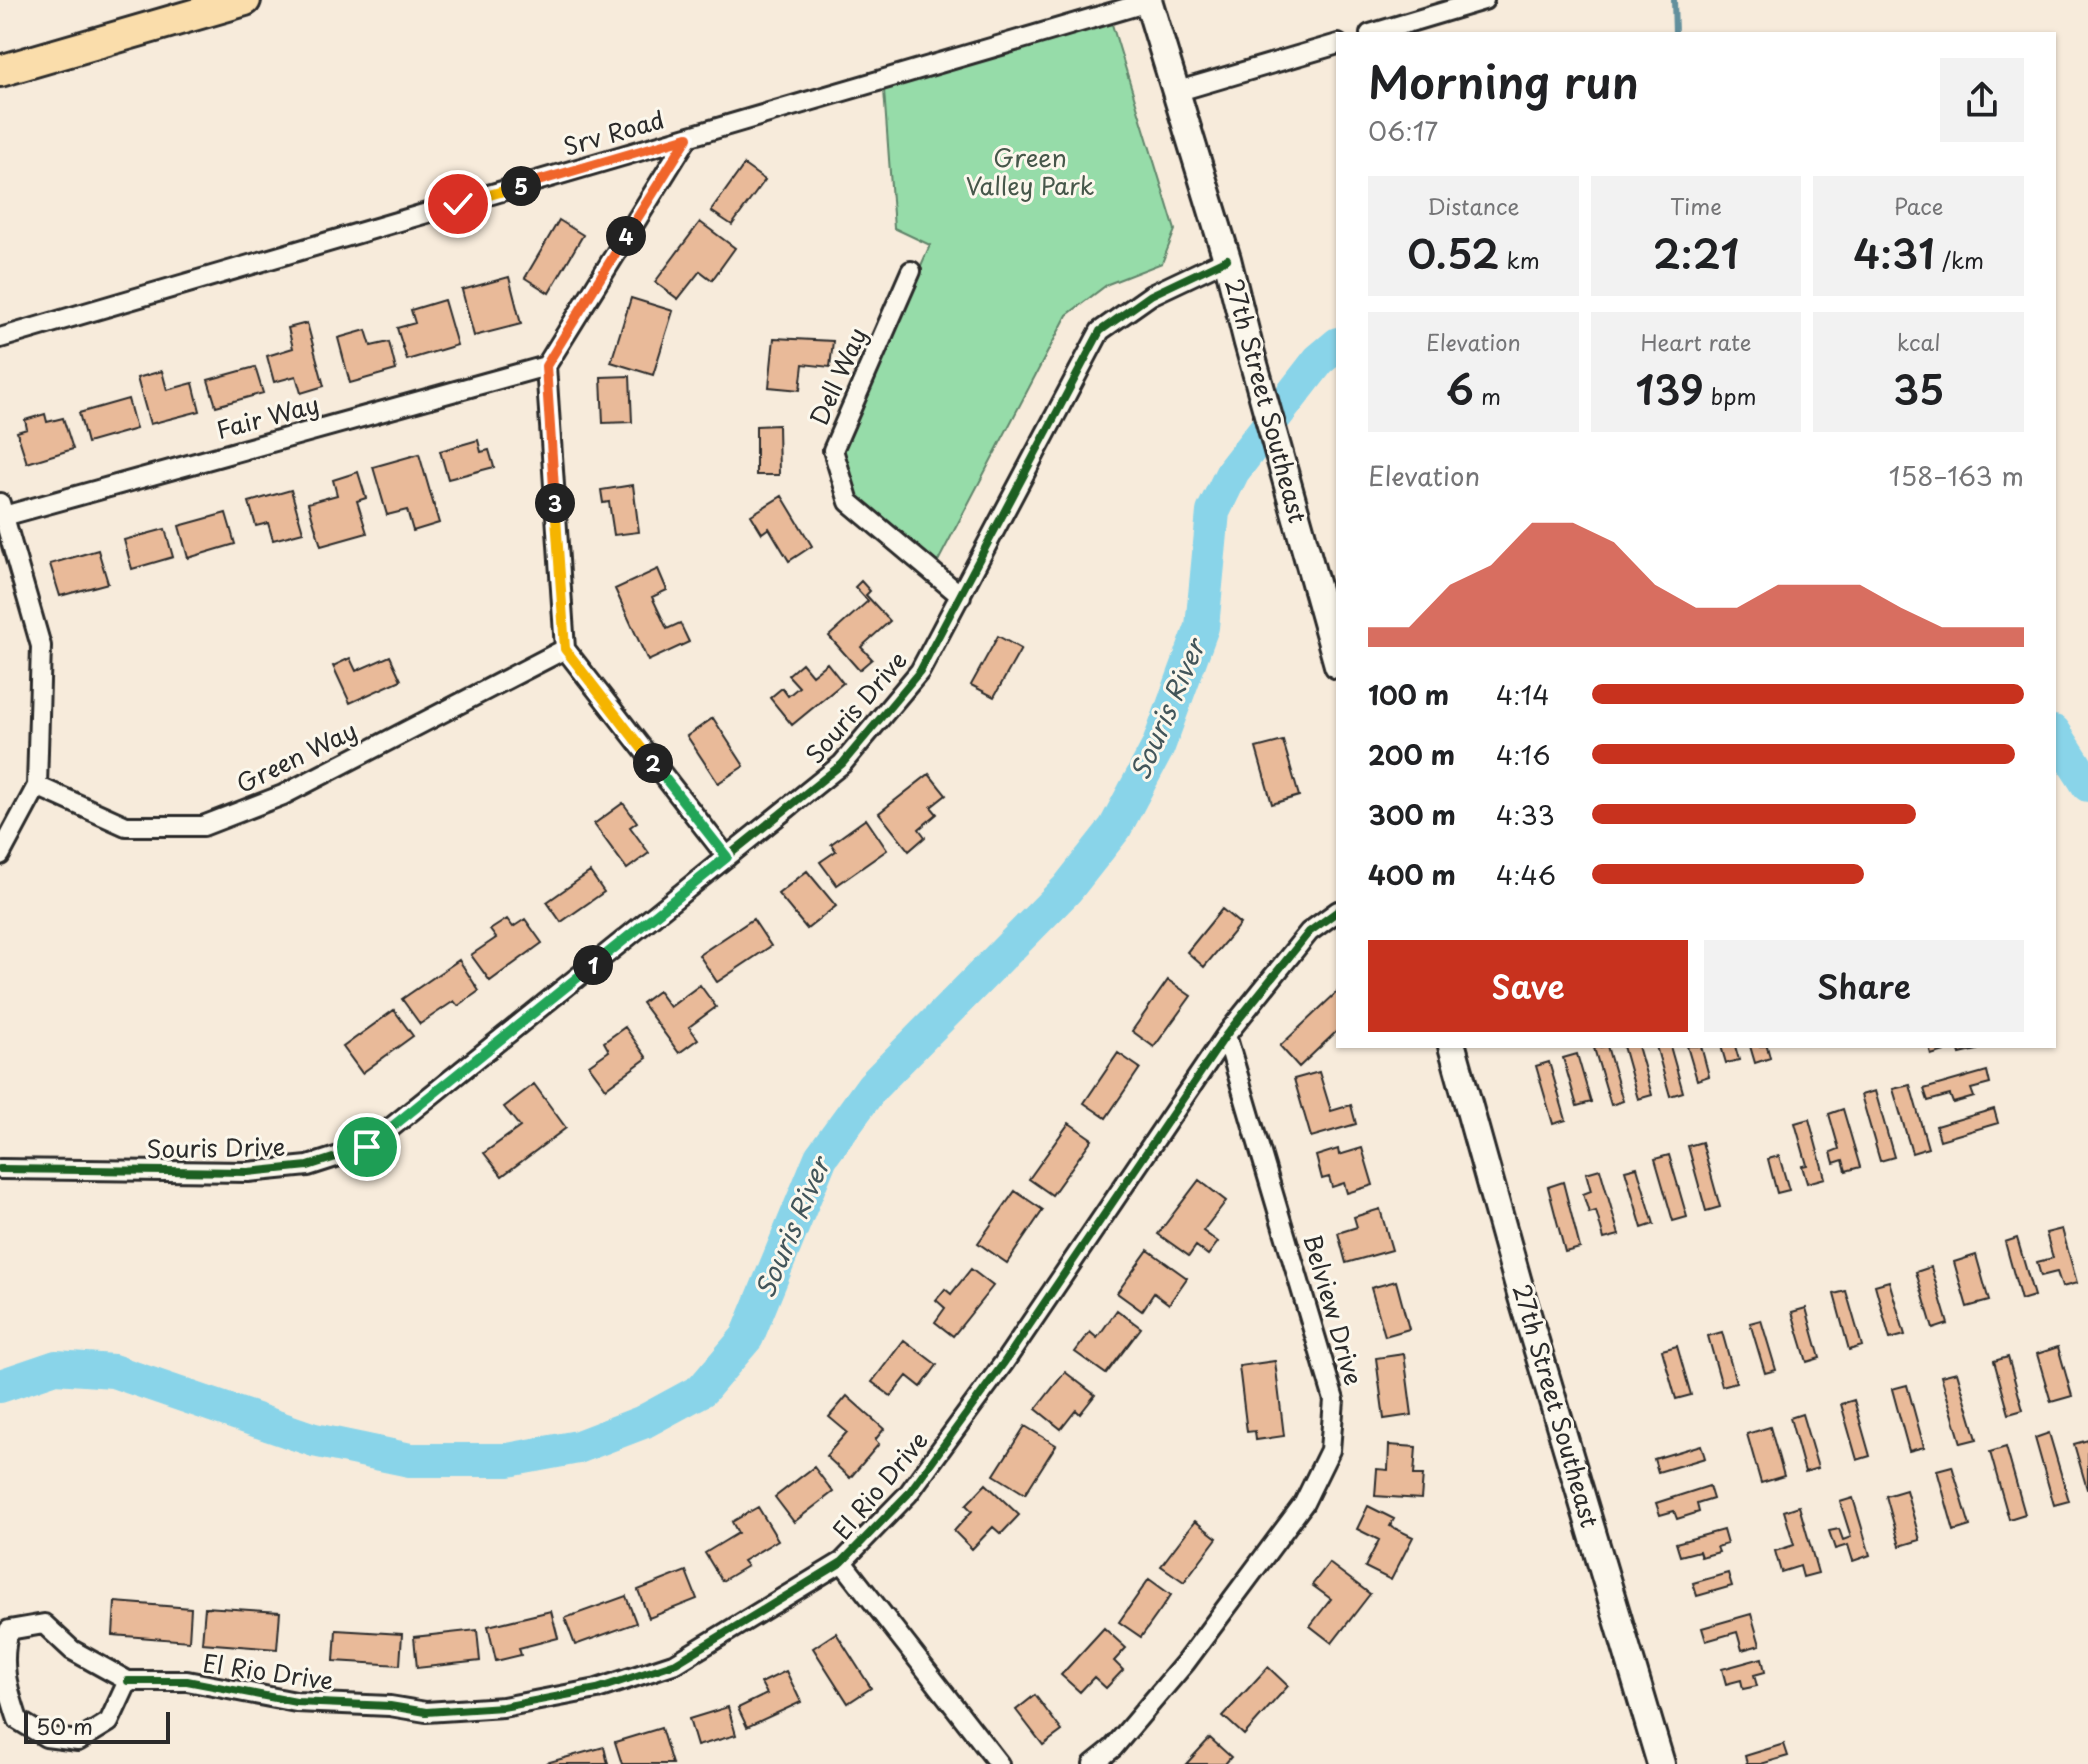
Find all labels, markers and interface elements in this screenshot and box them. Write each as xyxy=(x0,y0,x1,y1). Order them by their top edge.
text: Morning run xyxy=(1368,48,1639,114)
button: share xyxy=(1940,58,2024,142)
street label: Srv Road xyxy=(559,101,668,164)
text: 06:17 xyxy=(1368,111,1438,150)
park label: Green Valley Park xyxy=(966,139,1094,203)
pin: 5 xyxy=(501,166,541,206)
text: 5 xyxy=(514,169,528,202)
pin xyxy=(424,170,492,238)
icon: check xyxy=(436,182,480,226)
text: Distance xyxy=(1427,189,1519,222)
text: Time xyxy=(1670,189,1722,222)
text: Pace xyxy=(1894,189,1943,222)
pin: 4 xyxy=(606,216,646,256)
text: 4 xyxy=(619,219,633,252)
text: 0.52 xyxy=(1407,222,1499,283)
text: 2:21 xyxy=(1653,222,1739,283)
text: 4:31 xyxy=(1853,222,1935,283)
text: km xyxy=(1499,243,1540,276)
text: /km xyxy=(1935,243,1984,276)
street label: 27th Street Southeast xyxy=(1217,274,1317,527)
street label: Dell Way xyxy=(800,321,875,431)
text: Elevation xyxy=(1426,325,1521,358)
text: Heart rate xyxy=(1640,325,1752,358)
text: kcal xyxy=(1897,325,1941,358)
text: 6 xyxy=(1446,358,1474,419)
text: 139 xyxy=(1636,358,1704,419)
text: 35 xyxy=(1893,358,1944,419)
text: m xyxy=(1474,379,1501,412)
text: bpm xyxy=(1704,379,1756,412)
street label: Fair Way xyxy=(212,385,323,447)
text: Elevation xyxy=(1368,456,1480,495)
text: 158–163 m xyxy=(1889,456,2024,495)
pin: 3 xyxy=(535,483,575,523)
text: 3 xyxy=(548,486,562,519)
water label: Souris River xyxy=(1120,631,1215,785)
street label: Souris Drive xyxy=(796,643,915,771)
text: 100 m xyxy=(1368,675,1449,714)
text: 4:14 xyxy=(1496,675,1550,714)
street label: Green Way xyxy=(230,711,363,801)
text: 200 m xyxy=(1368,735,1455,774)
text: 4:16 xyxy=(1496,735,1551,774)
pin: 2 xyxy=(633,743,673,783)
text: 2 xyxy=(645,746,661,779)
text: 300 m xyxy=(1368,795,1456,834)
text: 4:33 xyxy=(1496,795,1555,834)
text: 400 m xyxy=(1368,855,1456,894)
text: 4:46 xyxy=(1496,855,1556,894)
button: Save xyxy=(1368,940,1688,1032)
button: Share xyxy=(1704,940,2024,1032)
pin: 1 xyxy=(573,945,613,985)
text: 1 xyxy=(588,948,598,981)
pin xyxy=(333,1113,401,1181)
icon: arrive xyxy=(345,1125,389,1169)
street label: Souris Drive xyxy=(146,1128,286,1166)
water label: Souris River xyxy=(745,1149,840,1303)
street label: Belview Drive xyxy=(1295,1230,1373,1389)
street label: 27th Street Southeast xyxy=(1505,1280,1609,1531)
street label: El Rio Drive xyxy=(823,1423,936,1547)
street label: El Rio Drive xyxy=(201,1644,336,1698)
scale bar xyxy=(24,1708,170,1744)
text: 50 m xyxy=(36,1709,93,1742)

